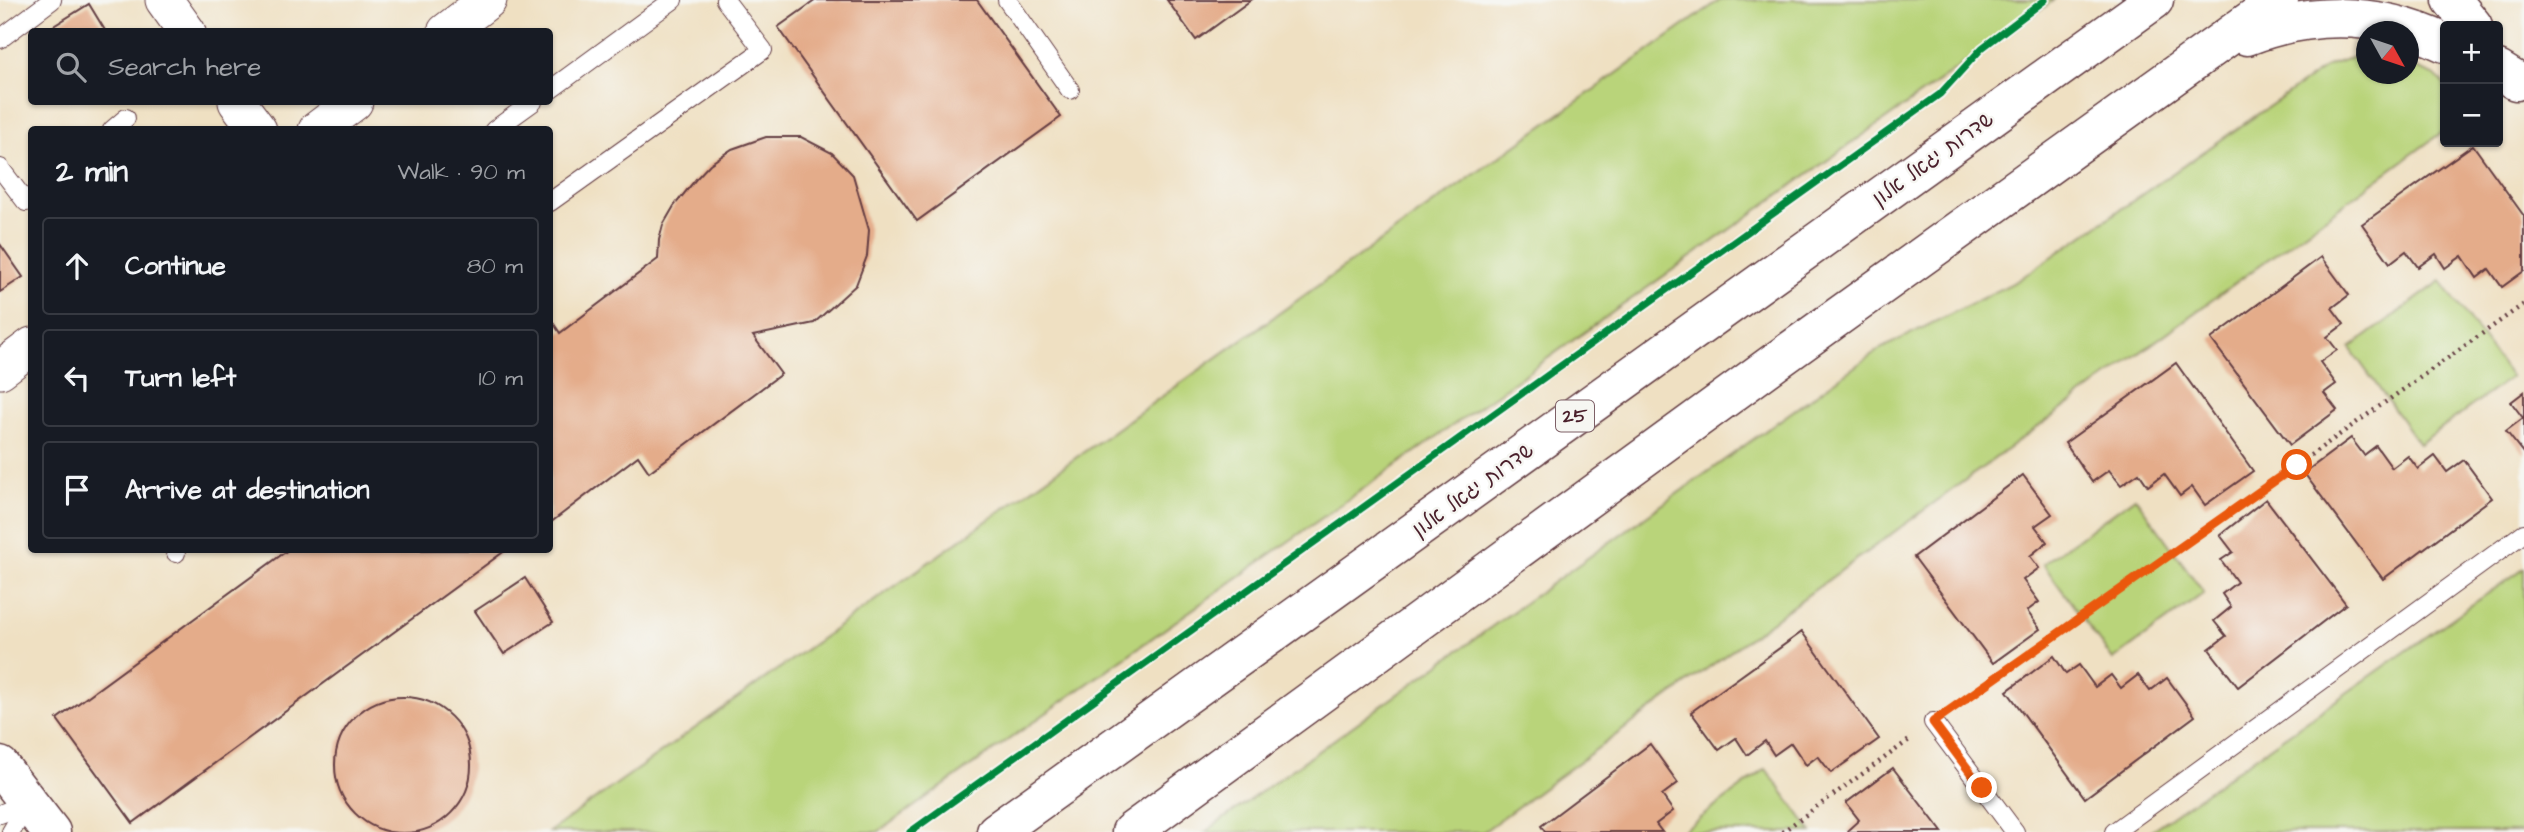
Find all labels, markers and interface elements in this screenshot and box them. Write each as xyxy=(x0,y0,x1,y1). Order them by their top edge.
north arrow xyxy=(2356,21,2419,84)
map controls xyxy=(2440,21,2503,147)
button: + xyxy=(2440,21,2503,84)
search box xyxy=(28,28,553,105)
icon: search xyxy=(52,48,90,86)
text: Search here xyxy=(108,49,261,85)
button: − xyxy=(2440,84,2503,147)
street label: שדרות יגאל אלון xyxy=(1866,105,2000,213)
text: 2 min xyxy=(56,151,128,193)
text: Walk · 90 m xyxy=(398,156,525,188)
icon: ahead xyxy=(58,247,96,285)
text: Continue xyxy=(125,248,226,284)
text: 80 m xyxy=(466,250,523,282)
icon: left xyxy=(58,359,96,397)
text: Turn left xyxy=(125,360,236,396)
text: 10 m xyxy=(478,362,523,394)
road number: 25 xyxy=(1556,400,1594,432)
street label: שדרות יגאל אלון xyxy=(1406,436,1540,544)
route start xyxy=(2281,449,2312,480)
icon: arrive xyxy=(58,471,96,509)
text: Arrive at destination xyxy=(125,472,370,508)
route end xyxy=(1966,772,1997,803)

